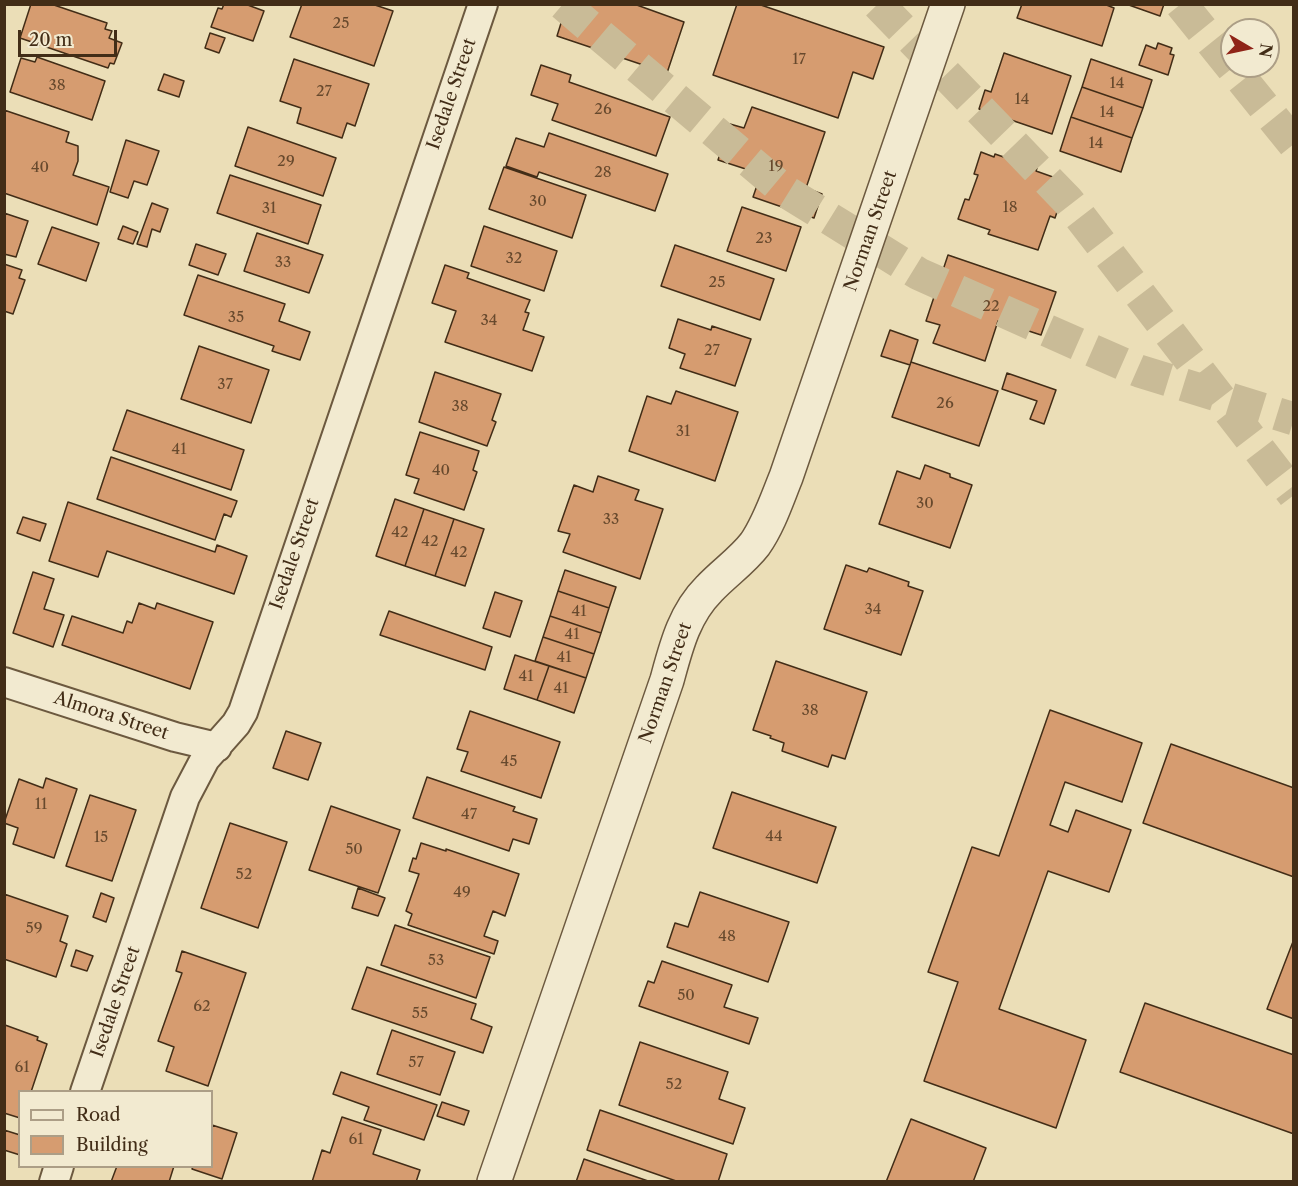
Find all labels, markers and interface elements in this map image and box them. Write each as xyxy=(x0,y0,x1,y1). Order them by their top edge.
house number: 25 xyxy=(333,15,349,33)
scale bar xyxy=(21,18,120,56)
north arrow xyxy=(1220,18,1280,78)
text: 20 m xyxy=(29,29,72,51)
street label: Isedale Street xyxy=(423,36,481,152)
text: N xyxy=(1255,42,1277,59)
house number: 17 xyxy=(792,51,806,69)
house number: 14 xyxy=(1110,75,1124,93)
house number: 38 xyxy=(48,77,66,95)
house number: 27 xyxy=(316,83,332,101)
house number: 14 xyxy=(1015,91,1029,109)
house number: 26 xyxy=(594,101,612,119)
house number: 14 xyxy=(1100,104,1114,122)
house number: 14 xyxy=(1089,135,1103,153)
house number: 29 xyxy=(277,153,295,171)
house number: 19 xyxy=(768,158,784,176)
house number: 40 xyxy=(31,159,49,177)
house number: 28 xyxy=(594,164,612,182)
street label: Norman Street xyxy=(840,168,902,294)
house number: 30 xyxy=(529,193,547,211)
house number: 18 xyxy=(1002,199,1018,217)
house number: 31 xyxy=(262,200,276,218)
house number: 23 xyxy=(756,230,772,248)
house number: 32 xyxy=(506,250,522,268)
house number: 33 xyxy=(275,254,291,272)
house number: 25 xyxy=(709,274,725,292)
house number: 22 xyxy=(982,298,1000,316)
house number: 35 xyxy=(228,309,244,327)
house number: 34 xyxy=(481,312,497,330)
house number: 27 xyxy=(704,342,720,360)
house number: 37 xyxy=(217,376,233,394)
house number: 26 xyxy=(936,395,954,413)
house number: 38 xyxy=(451,398,469,416)
house number: 31 xyxy=(676,423,690,441)
house number: 41 xyxy=(172,441,186,459)
house number: 40 xyxy=(432,462,450,480)
house number: 30 xyxy=(916,495,934,513)
street label: Isedale Street xyxy=(266,496,324,612)
house number: 33 xyxy=(603,511,619,529)
house number: 42 xyxy=(391,524,409,542)
house number: 42 xyxy=(421,533,439,551)
house number: 42 xyxy=(450,544,468,562)
house number: 34 xyxy=(865,601,881,619)
house number: 41 xyxy=(572,603,586,621)
street label: Norman Street xyxy=(635,620,697,746)
house number: 41 xyxy=(565,626,579,644)
house number: 41 xyxy=(557,649,571,667)
house number: 41 xyxy=(519,668,533,686)
house number: 41 xyxy=(554,680,568,698)
street label: Almora Street xyxy=(51,687,171,745)
house number: 38 xyxy=(801,702,819,720)
house number: 45 xyxy=(501,753,517,771)
house number: 11 xyxy=(35,796,47,814)
house number: 47 xyxy=(461,806,477,824)
house number: 44 xyxy=(765,828,783,846)
house number: 15 xyxy=(94,829,108,847)
house number: 50 xyxy=(345,841,363,859)
house number: 52 xyxy=(236,866,252,884)
house number: 49 xyxy=(453,884,471,902)
house number: 59 xyxy=(26,920,42,938)
house number: 48 xyxy=(718,928,736,946)
street label: Isedale Street xyxy=(87,944,145,1060)
house number: 53 xyxy=(428,952,444,970)
house number: 50 xyxy=(677,987,695,1005)
house number: 62 xyxy=(193,998,211,1016)
house number: 55 xyxy=(412,1005,428,1023)
house number: 57 xyxy=(408,1054,424,1072)
house number: 61 xyxy=(14,1059,30,1077)
house number: 52 xyxy=(666,1076,682,1094)
legend xyxy=(18,1090,213,1168)
text: Road xyxy=(76,1104,121,1126)
house number: 61 xyxy=(348,1131,364,1149)
text: Building xyxy=(76,1134,148,1156)

